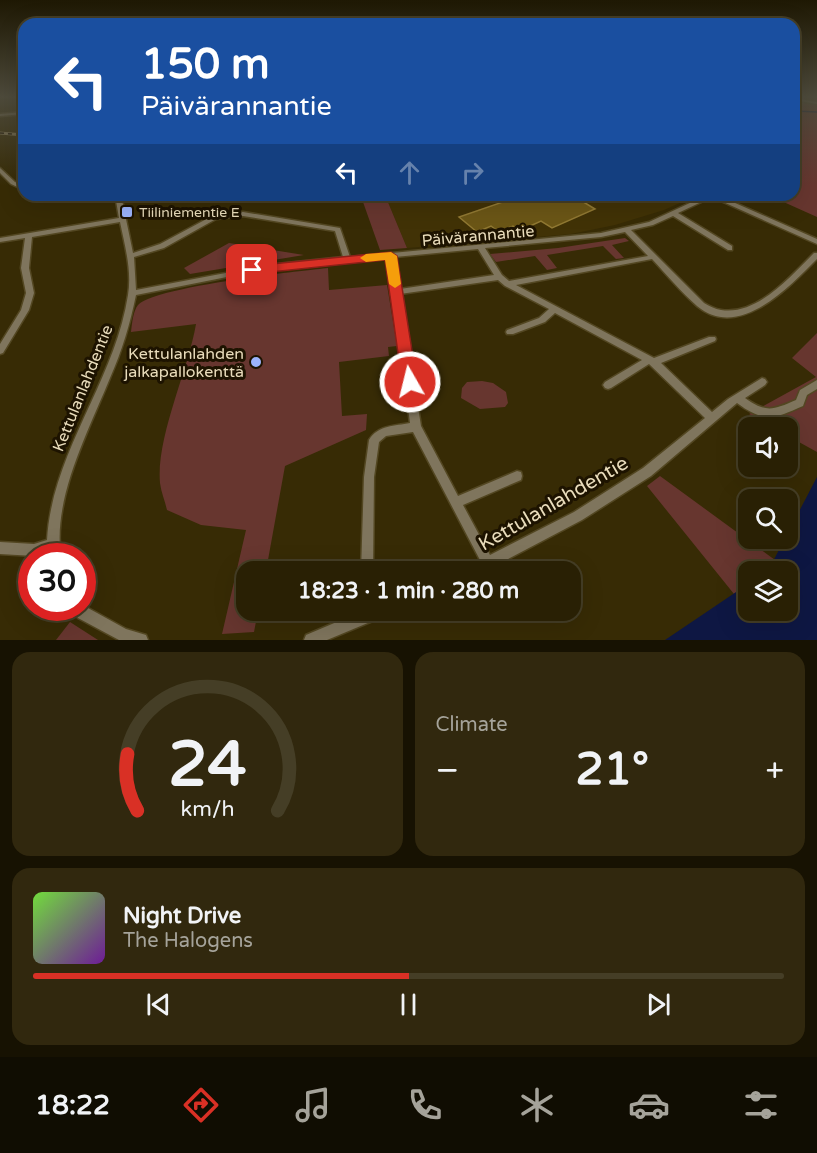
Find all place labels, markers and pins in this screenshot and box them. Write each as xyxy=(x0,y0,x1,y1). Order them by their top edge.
place label: Tiiliniementie E xyxy=(139,204,240,221)
marker: Tiiliniementie E xyxy=(120,205,134,219)
pin xyxy=(226,244,277,295)
place label: Kettulanlahden jalkapallokenttä xyxy=(123,344,244,382)
marker: Kettulanlahden jalkapallokenttä xyxy=(249,355,263,369)

